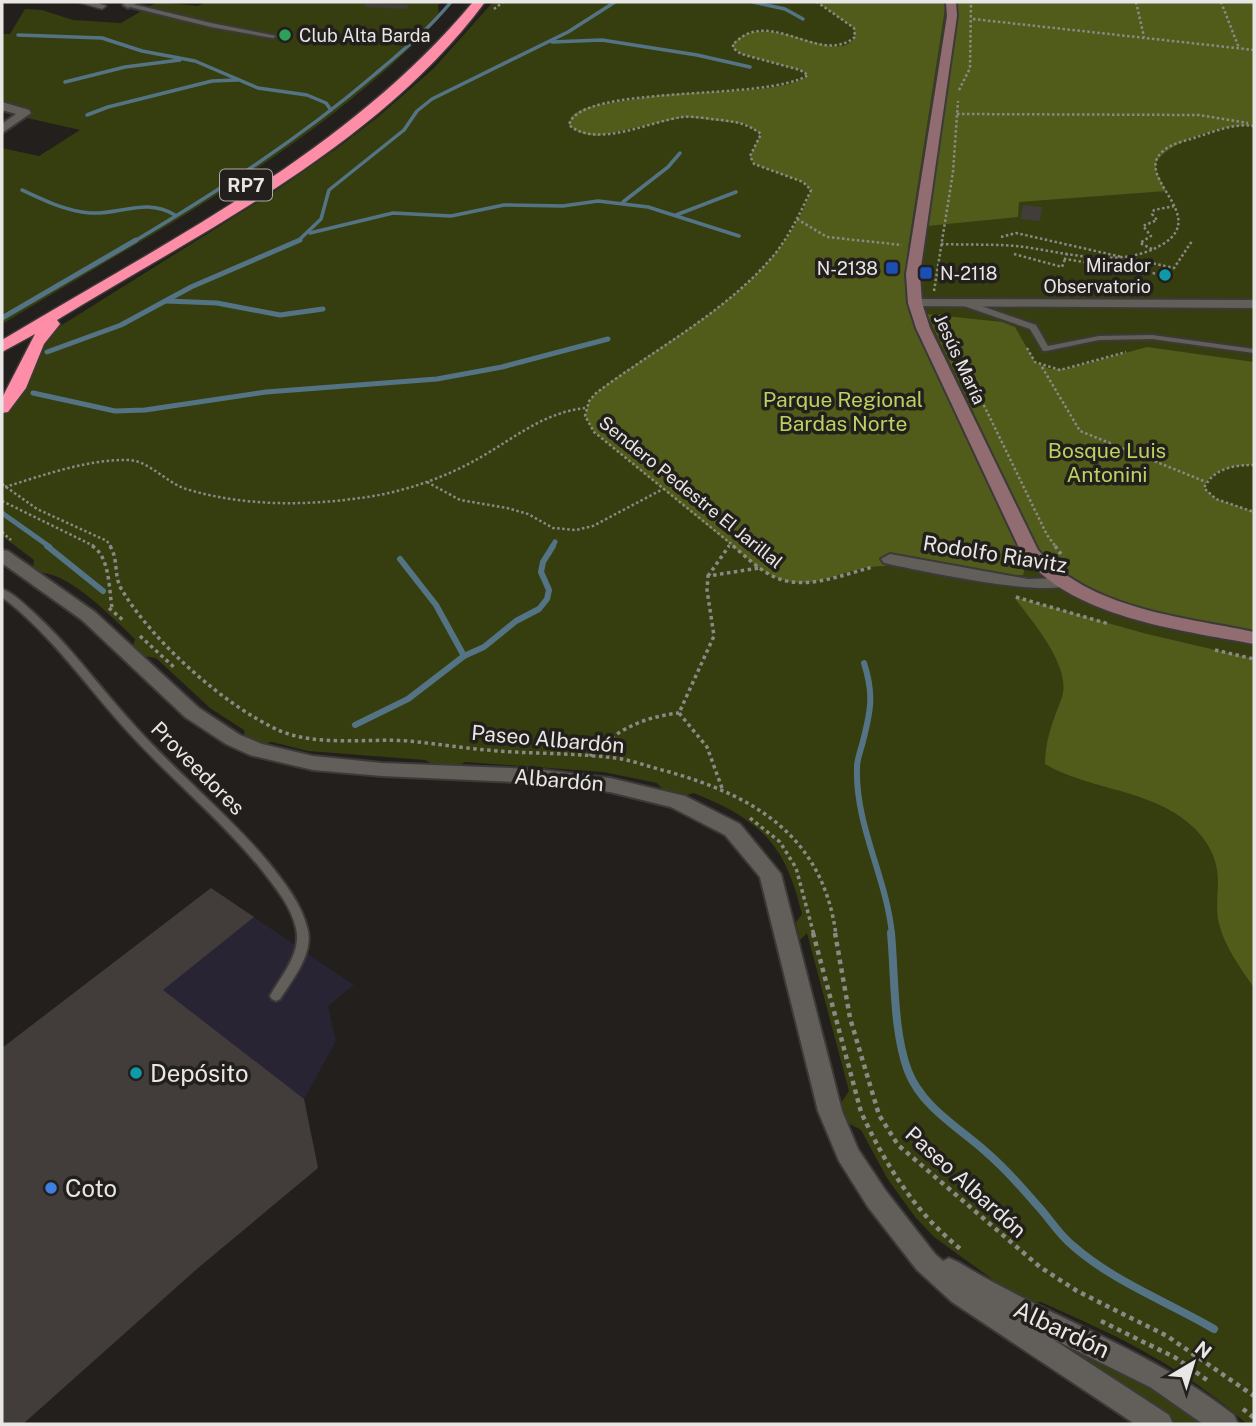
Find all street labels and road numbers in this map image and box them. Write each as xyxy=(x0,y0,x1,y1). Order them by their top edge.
road number: RP7 xyxy=(220,169,272,200)
street label: Jesús María xyxy=(930,310,990,408)
street label: Sendero Pedestre El Jarillal xyxy=(595,412,787,572)
street label: Rodolfo Riavitz xyxy=(921,530,1069,578)
street label: Proveedores xyxy=(146,716,250,820)
street label: Paseo Albardón xyxy=(470,720,626,758)
street label: Albardón xyxy=(513,764,605,796)
street label: Paseo Albardón xyxy=(900,1121,1032,1243)
street label: Albardón xyxy=(1010,1295,1114,1363)

